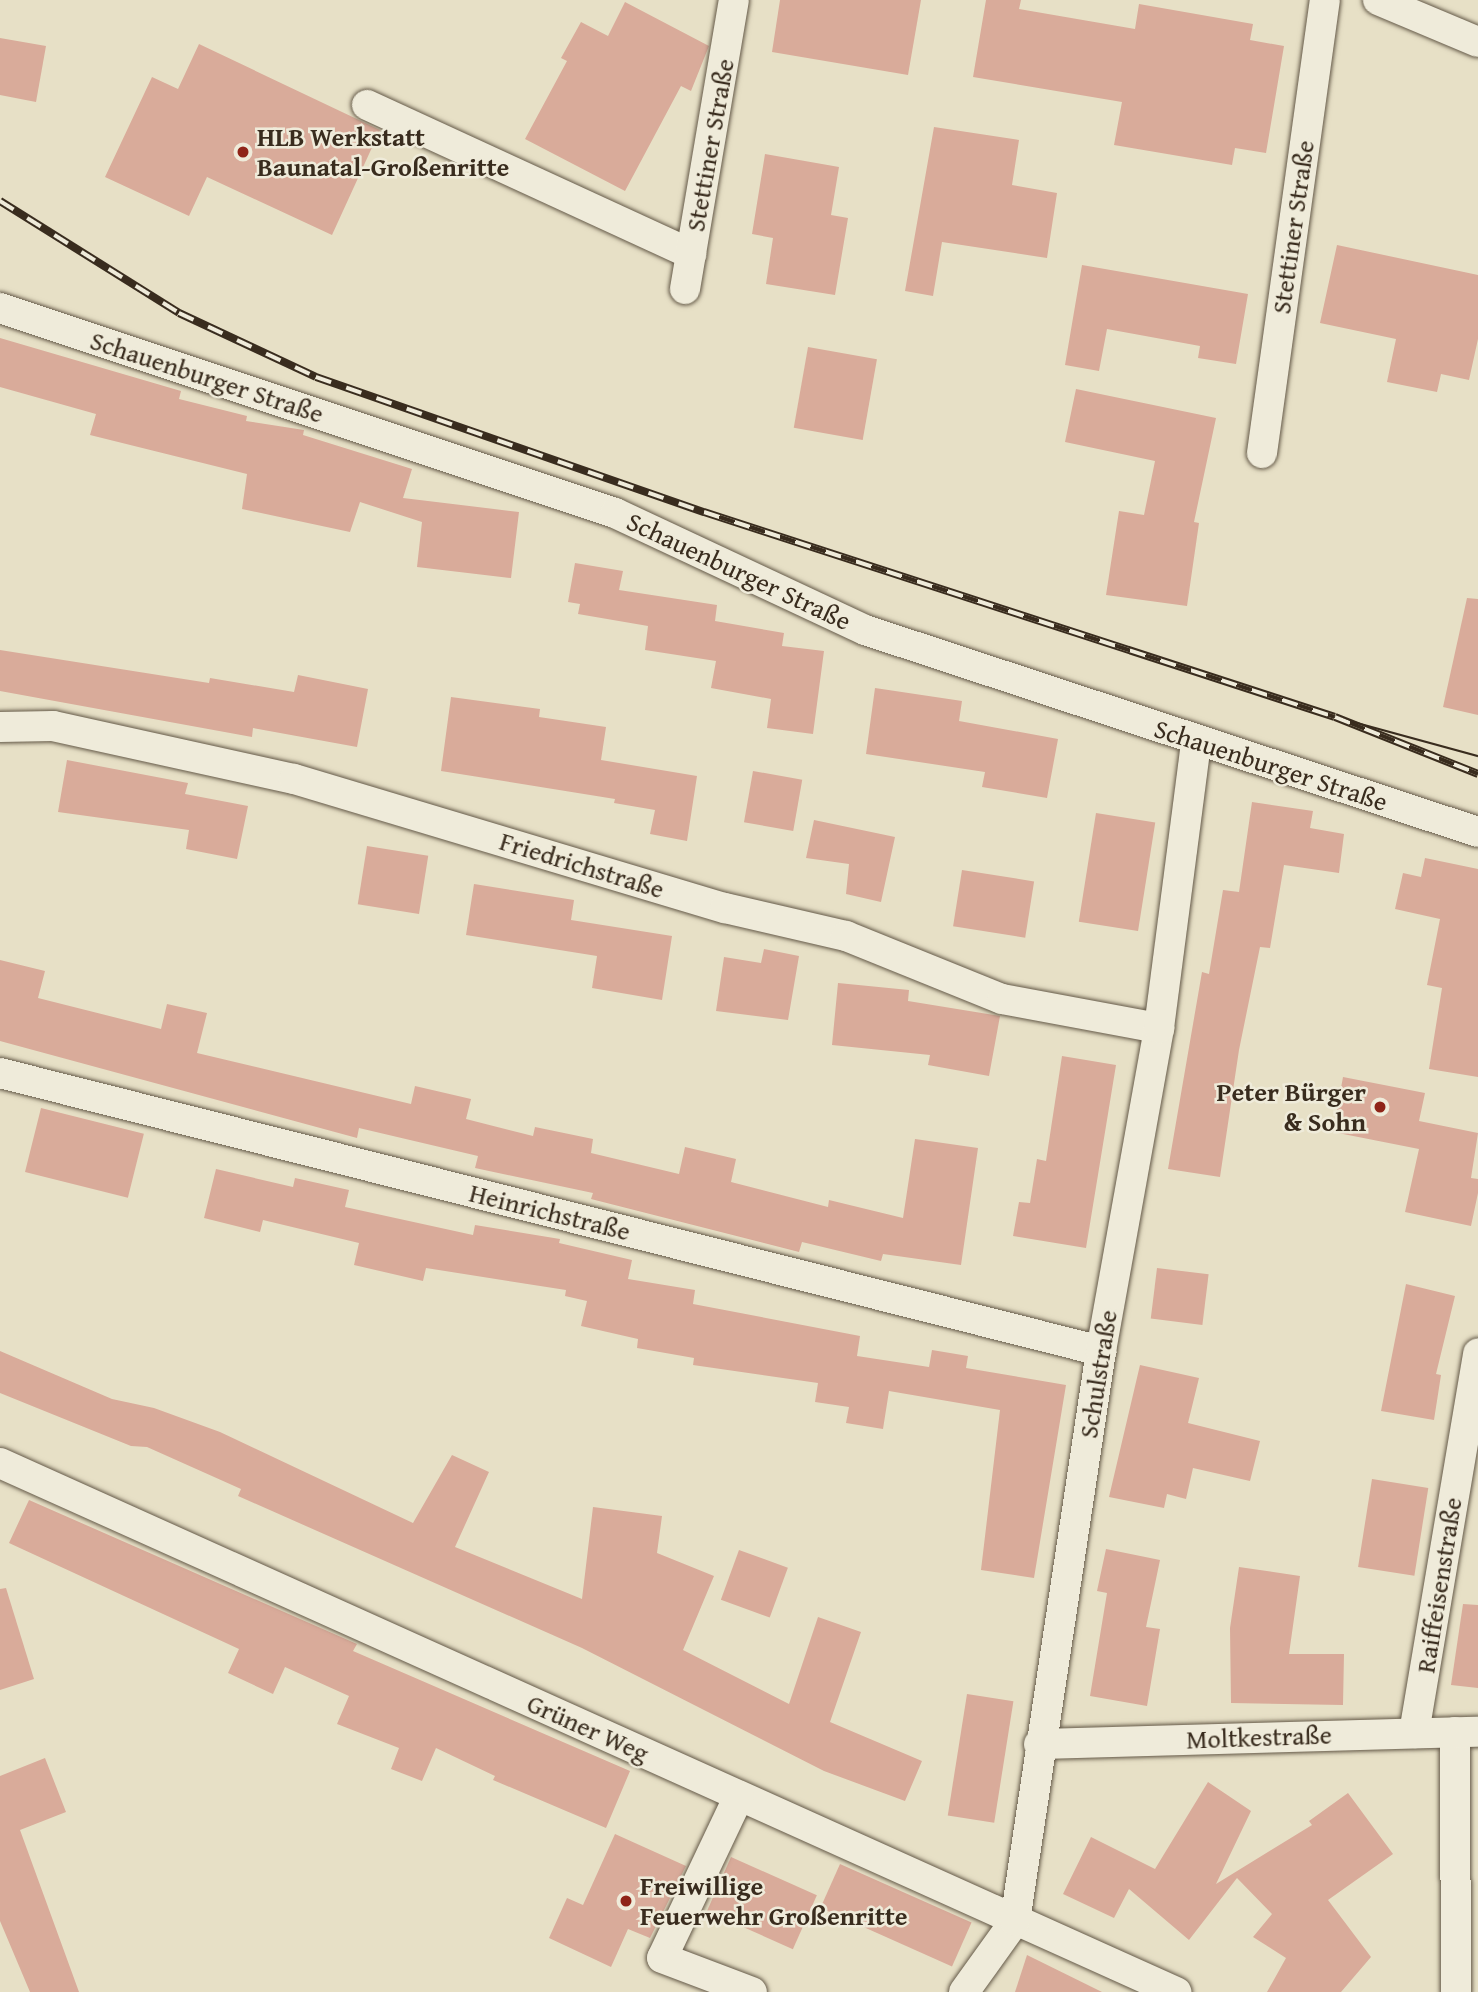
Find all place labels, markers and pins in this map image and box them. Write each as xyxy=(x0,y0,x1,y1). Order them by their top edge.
place label: HLB Werkstatt Baunatal-Großenritte xyxy=(257,121,509,182)
marker: HLB Werkstatt Baunatal-Großenritte xyxy=(235,144,251,160)
place label: Peter Bürger & Sohn xyxy=(1216,1076,1366,1138)
marker: Peter Bürger & Sohn xyxy=(1372,1099,1388,1115)
place label: Freiwillige Feuerwehr Großenritte xyxy=(640,1870,908,1932)
marker: Freiwillige Feuerwehr Großenritte xyxy=(618,1893,634,1909)

